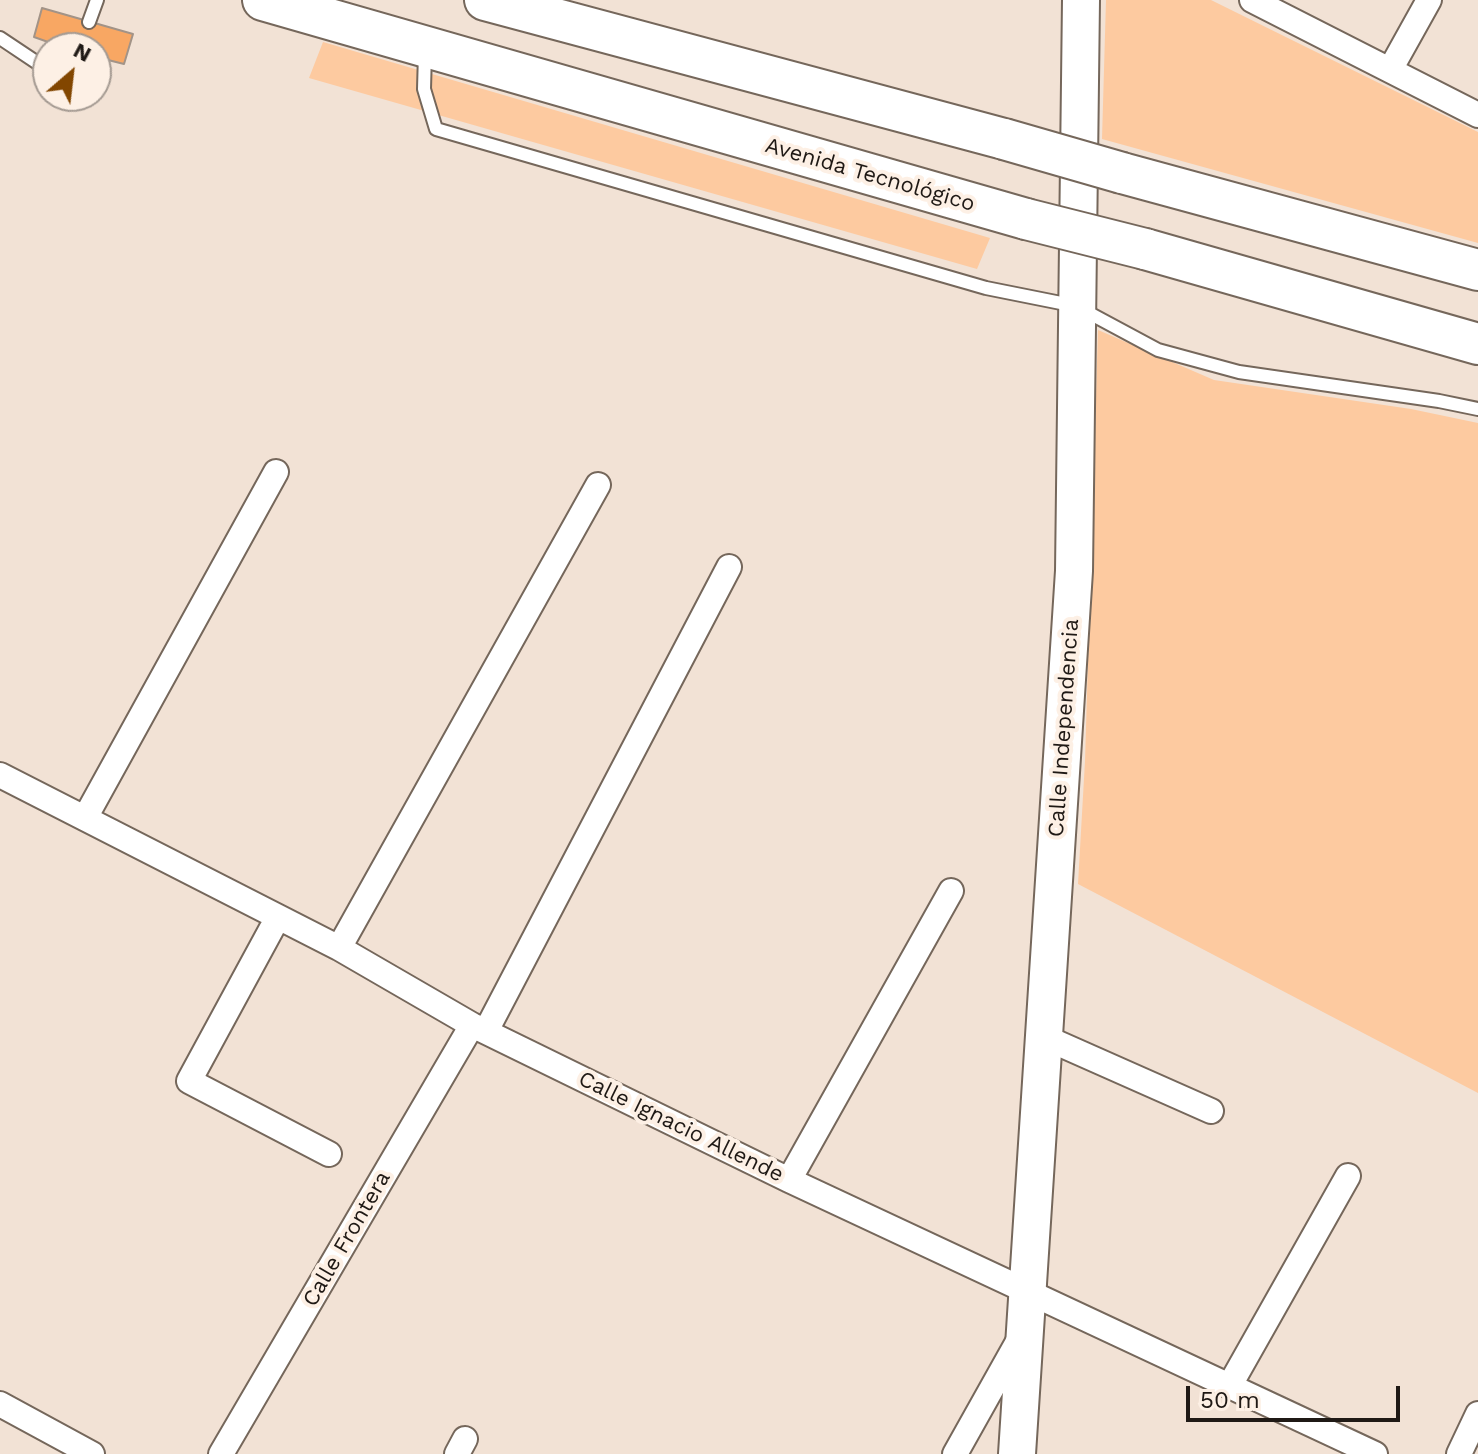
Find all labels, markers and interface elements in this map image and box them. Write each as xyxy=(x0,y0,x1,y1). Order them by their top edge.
north arrow xyxy=(32,32,112,112)
text: N xyxy=(69,37,96,67)
street label: Avenida Tecnológico xyxy=(762,132,978,218)
street label: Calle Independencia xyxy=(1043,618,1085,838)
street label: Calle Ignacio Allende xyxy=(574,1066,788,1188)
street label: Calle Frontera xyxy=(298,1167,396,1311)
scale bar xyxy=(1190,1370,1404,1420)
text: 50 m xyxy=(1200,1386,1260,1414)

